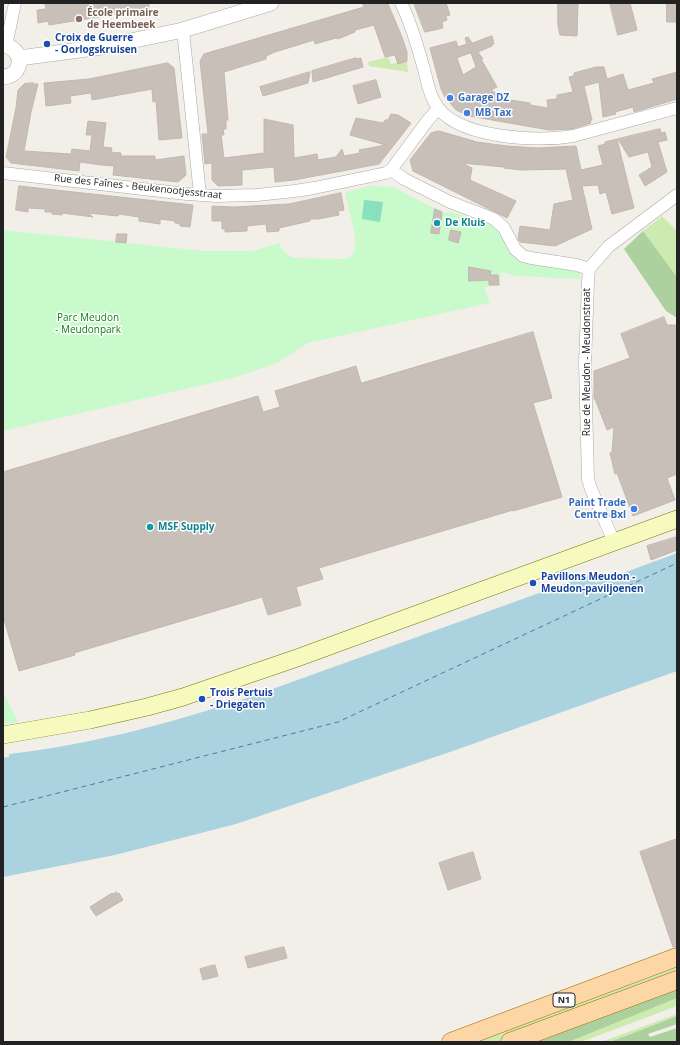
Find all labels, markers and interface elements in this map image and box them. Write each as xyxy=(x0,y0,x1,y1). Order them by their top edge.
place label: École primaire de Heembeek xyxy=(87,7,159,30)
marker: École primaire de Heembeek xyxy=(74,14,84,24)
place label: Croix de Guerre - Oorlogskruisen xyxy=(55,32,137,56)
marker: Croix de Guerre - Oorlogskruisen xyxy=(42,39,52,49)
place label: Garage DZ xyxy=(458,92,509,104)
marker: Garage DZ xyxy=(445,93,455,103)
place label: MB Tax xyxy=(475,107,511,119)
marker: MB Tax xyxy=(462,108,472,118)
street label: Rue des Faînes - Beukenootjesstraat xyxy=(54,172,222,202)
place label: De Kluis xyxy=(445,217,485,229)
marker: De Kluis xyxy=(432,218,442,228)
street label: Rue de Meudon - Meudonstraat xyxy=(581,288,593,436)
park label: Parc Meudon - Meudonpark xyxy=(55,312,121,336)
place label: Paint Trade Centre Bxl xyxy=(569,497,626,520)
marker: Paint Trade Centre Bxl xyxy=(629,504,639,514)
place label: MSF Supply xyxy=(158,521,214,533)
marker: MSF Supply xyxy=(145,522,155,532)
place label: Pavillons Meudon - Meudon-paviljoenen xyxy=(541,571,644,594)
marker: Pavillons Meudon - Meudon-paviljoenen xyxy=(528,578,538,588)
place label: Trois Pertuis - Driegaten xyxy=(210,687,273,710)
marker: Trois Pertuis - Driegaten xyxy=(197,694,207,704)
road number: N1 xyxy=(553,993,575,1007)

